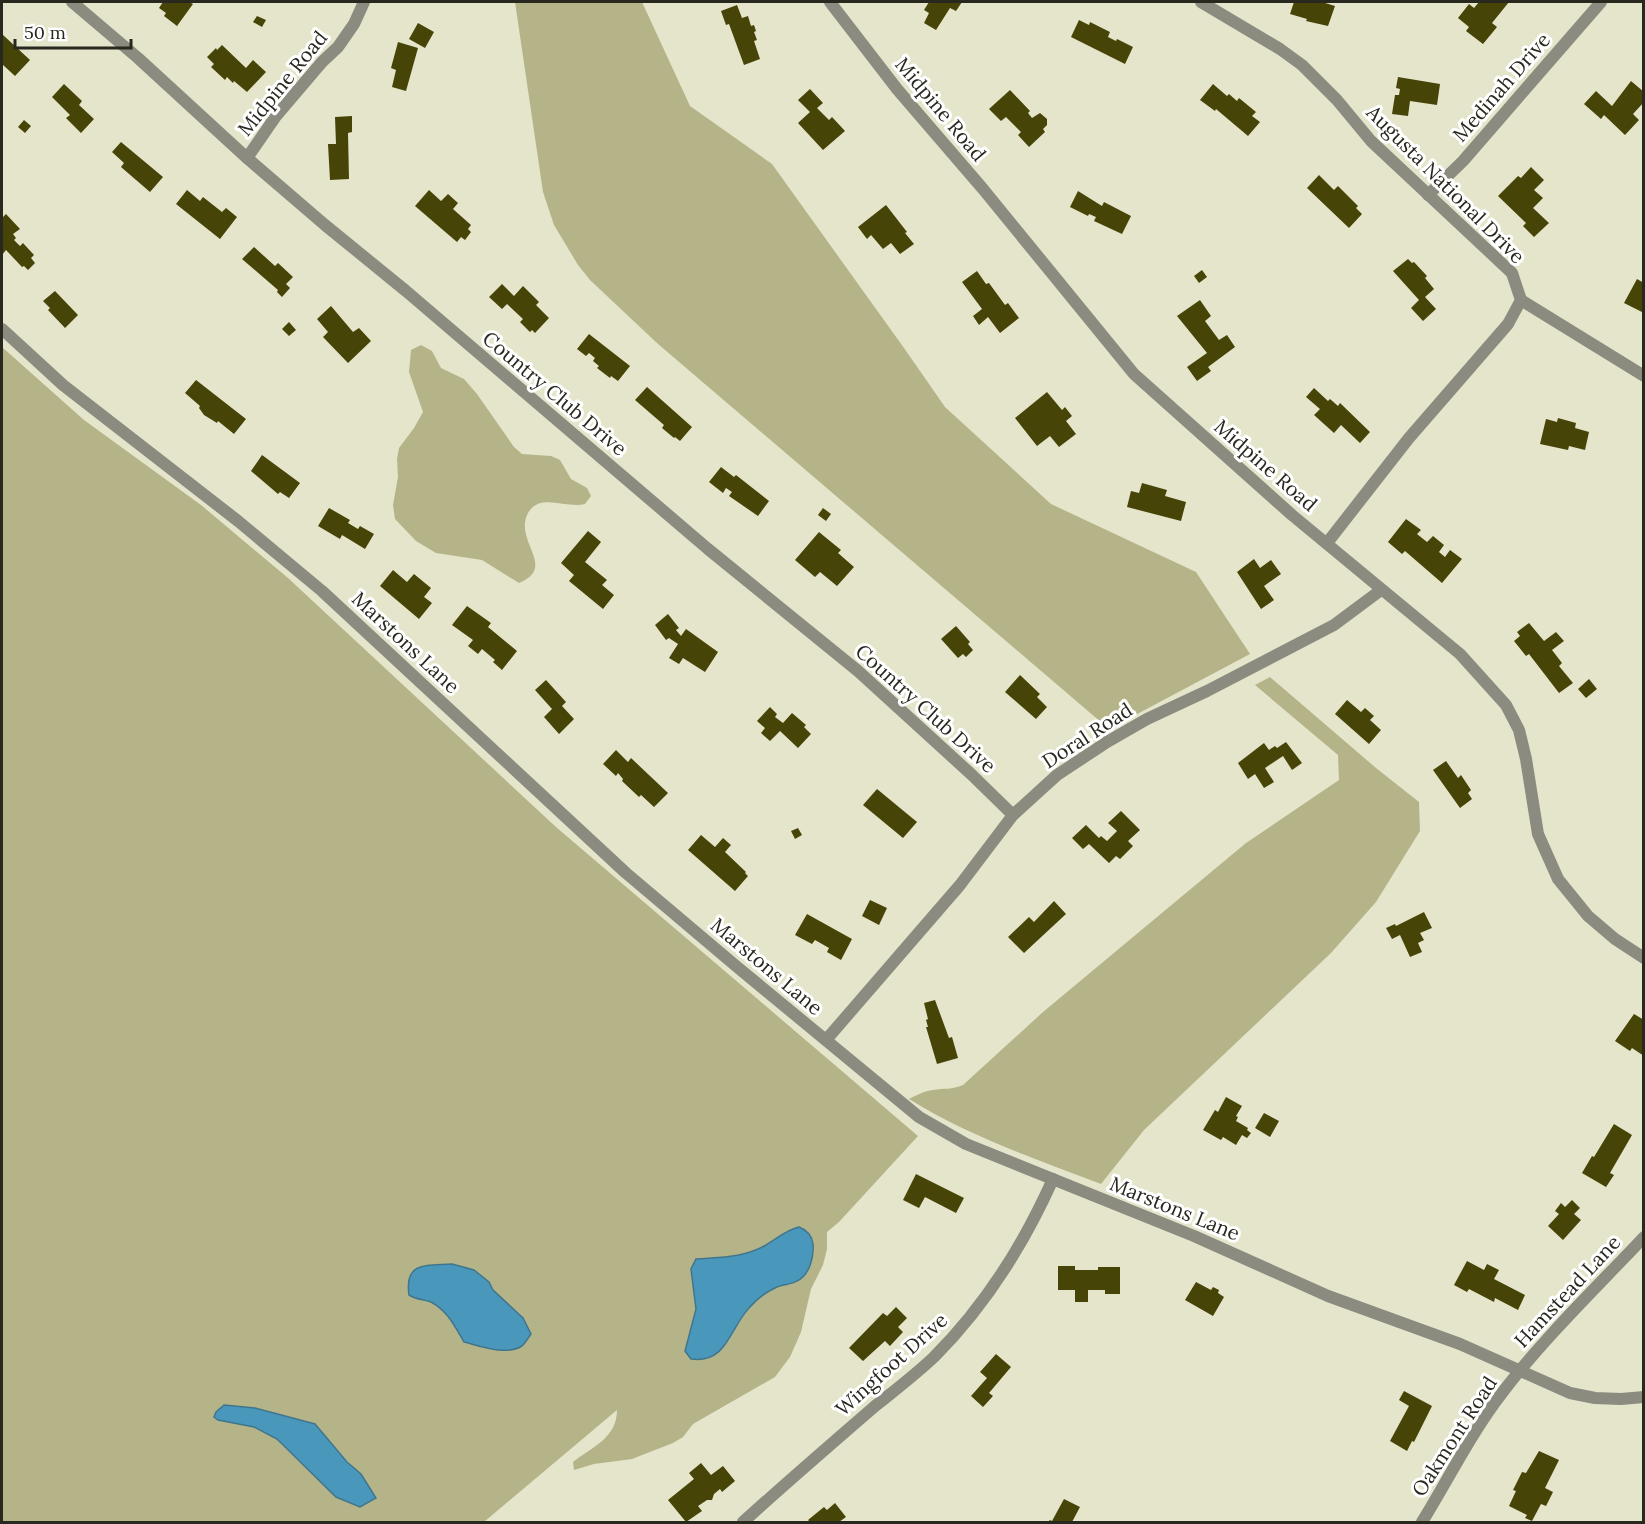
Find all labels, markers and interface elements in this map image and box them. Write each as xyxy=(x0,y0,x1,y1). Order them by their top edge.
scale bar xyxy=(15,12,130,50)
text: 50 m xyxy=(24,21,66,44)
street label: Midpine Road xyxy=(232,25,332,141)
street label: Medinah Drive xyxy=(1447,27,1555,147)
street label: Midpine Road xyxy=(890,52,992,166)
street label: Augusta National Drive xyxy=(1361,99,1530,268)
street label: Country Club Drive xyxy=(478,325,632,461)
street label: Midpine Road xyxy=(1209,414,1323,516)
street label: Marstons Lane xyxy=(347,586,465,698)
street label: Country Club Drive xyxy=(851,638,1002,778)
street label: Doral Road xyxy=(1037,697,1137,773)
street label: Marstons Lane xyxy=(706,912,828,1020)
street label: Marstons Lane xyxy=(1106,1171,1244,1245)
street label: Hamstead Lane xyxy=(1509,1230,1625,1352)
street label: Wingfoot Drive xyxy=(830,1307,952,1421)
street label: Oakmont Road xyxy=(1406,1371,1502,1501)

